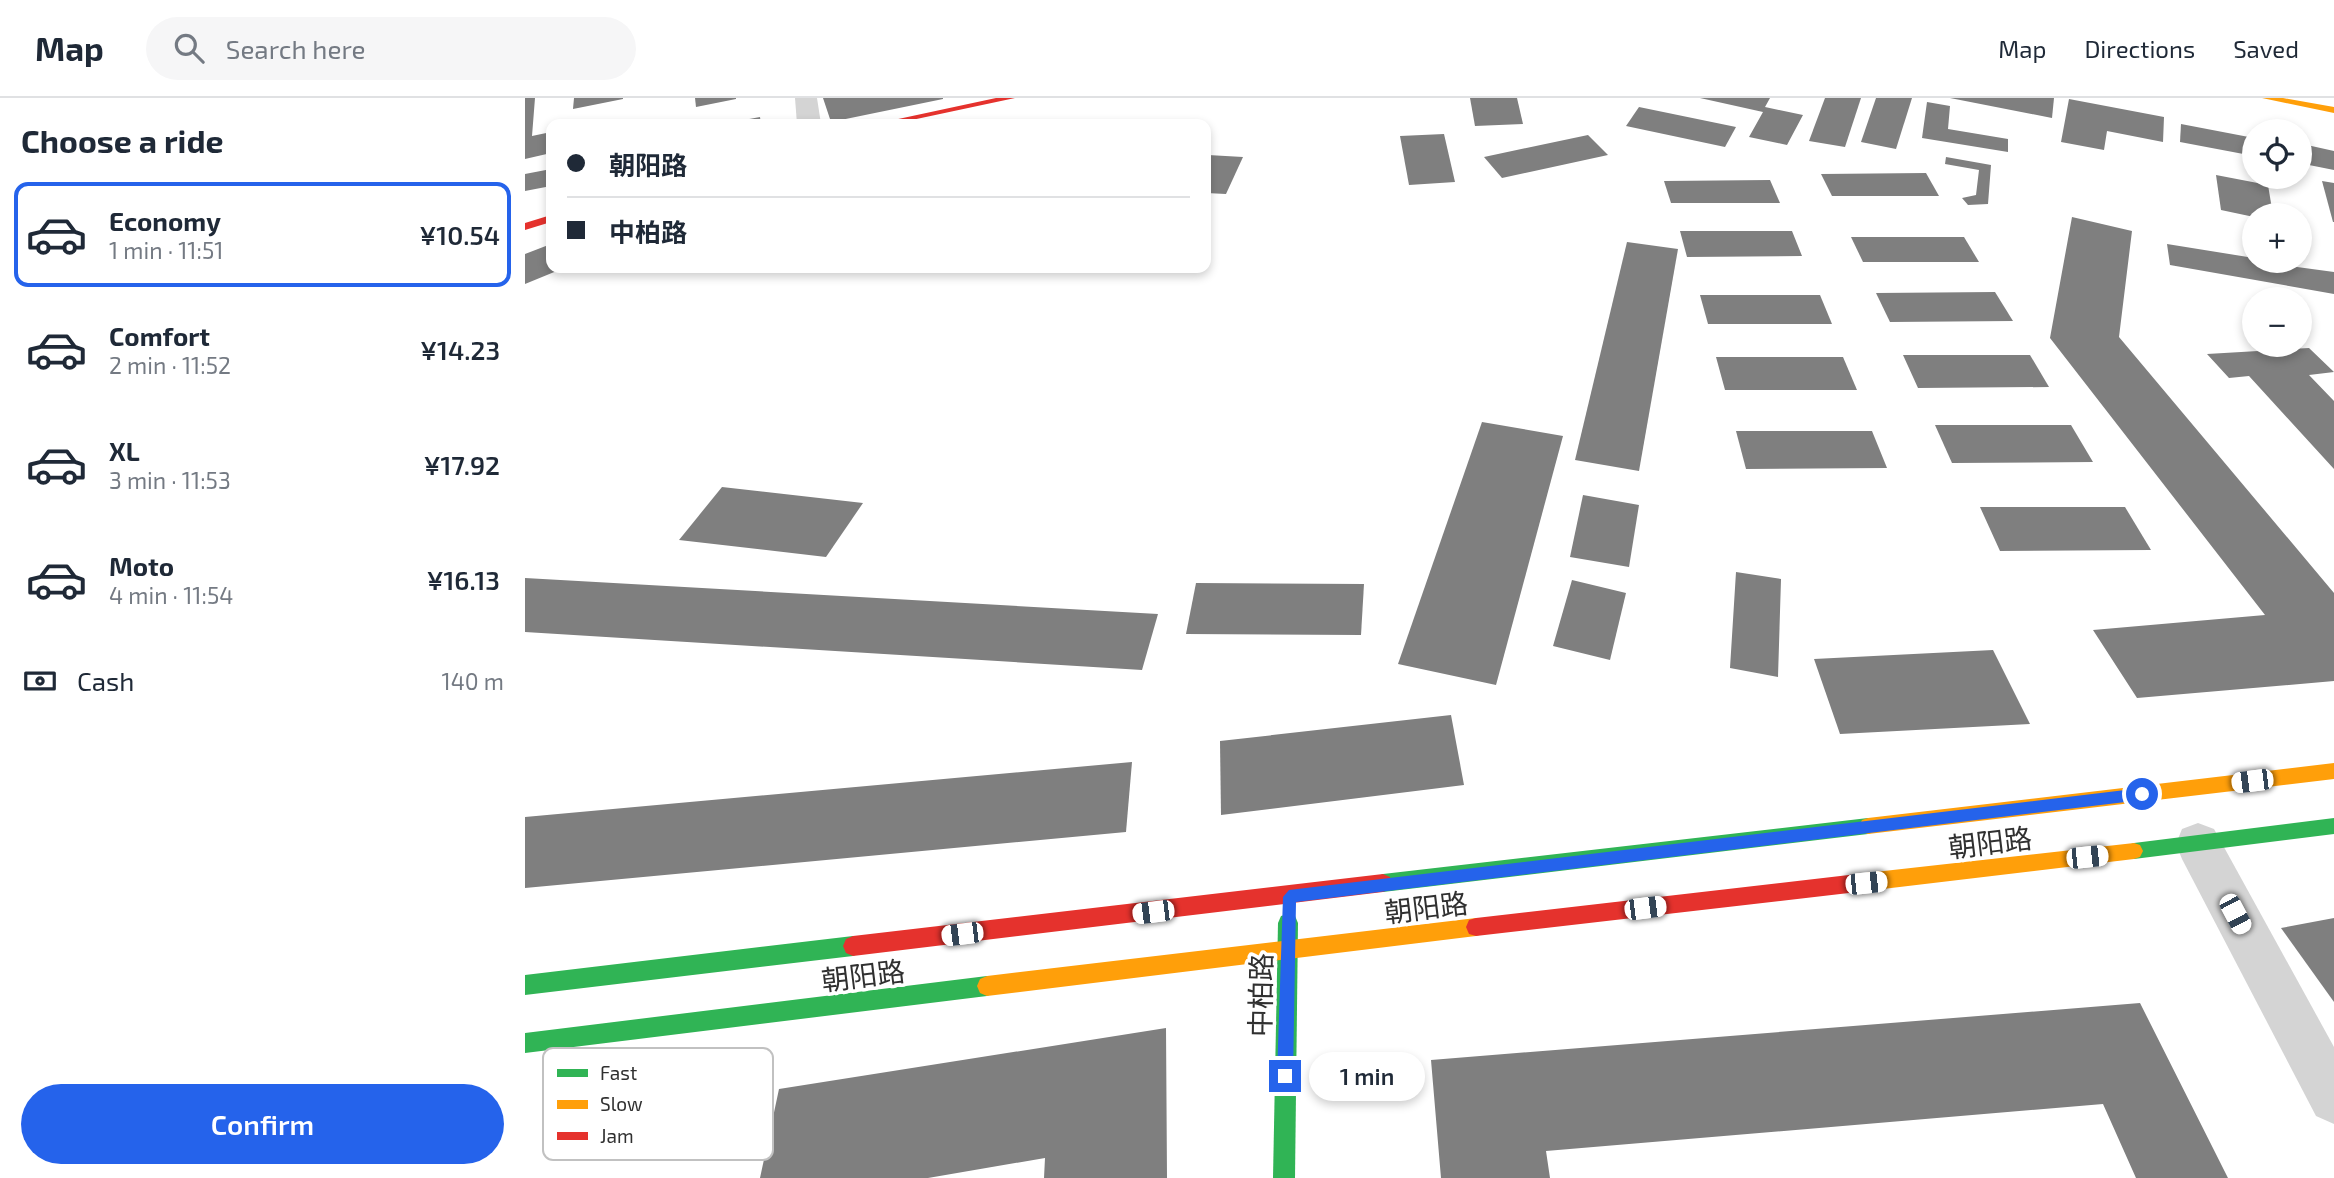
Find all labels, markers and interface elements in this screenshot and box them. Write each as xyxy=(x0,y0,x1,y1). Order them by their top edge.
search box xyxy=(146,17,636,80)
text: Map xyxy=(35,28,104,68)
icon: search xyxy=(170,29,208,67)
text: Search here xyxy=(226,33,365,64)
text: Map xyxy=(1998,34,2046,63)
text: Directions xyxy=(2084,34,2195,63)
text: Saved xyxy=(2233,34,2299,63)
map controls xyxy=(2242,119,2312,357)
button: locate xyxy=(2242,119,2312,189)
text: Choose a ride xyxy=(21,121,224,159)
text: 朝阳路 xyxy=(609,149,687,180)
icon: car xyxy=(25,203,88,266)
button: + xyxy=(2242,203,2312,273)
text: Economy xyxy=(109,205,221,236)
text: 中柏路 xyxy=(609,216,687,247)
text: ¥10.54 xyxy=(420,219,500,250)
text: 1 min · 11:51 xyxy=(109,236,223,264)
button: − xyxy=(2242,287,2312,357)
icon: car xyxy=(25,318,88,381)
text: Comfort xyxy=(109,320,210,351)
text: ¥14.23 xyxy=(420,334,500,365)
text: 2 min · 11:52 xyxy=(109,351,231,379)
icon: car xyxy=(25,433,88,496)
text: XL xyxy=(109,435,140,466)
text: ¥17.92 xyxy=(424,449,500,480)
text: 3 min · 11:53 xyxy=(109,466,231,494)
icon: car xyxy=(25,548,88,611)
text: Moto xyxy=(109,550,174,581)
text: ¥16.13 xyxy=(427,564,500,595)
text: 4 min · 11:54 xyxy=(109,581,233,609)
icon: cash xyxy=(21,662,59,700)
text: Cash xyxy=(77,665,134,696)
text: 140 m xyxy=(442,667,504,695)
car xyxy=(2230,768,2275,794)
route start xyxy=(2126,778,2158,810)
street label: 朝阳路 xyxy=(1946,820,2034,864)
car xyxy=(2066,844,2109,870)
car xyxy=(1845,870,1888,896)
street label: 朝阳路 xyxy=(1382,885,1470,929)
car xyxy=(2216,891,2255,937)
car xyxy=(1623,895,1668,921)
car xyxy=(1131,899,1176,925)
car xyxy=(940,921,985,947)
street label: 朝阳路 xyxy=(819,953,907,997)
street label: 中柏路 xyxy=(1242,953,1278,1037)
legend xyxy=(543,1048,773,1160)
callout: 1 min xyxy=(1309,1052,1425,1100)
route end xyxy=(1269,1060,1301,1092)
text: Fast xyxy=(600,1061,637,1084)
text: 1 min xyxy=(1340,1062,1394,1090)
button: Confirm xyxy=(21,1084,504,1164)
text: Slow xyxy=(600,1092,643,1115)
text: Jam xyxy=(600,1124,634,1147)

